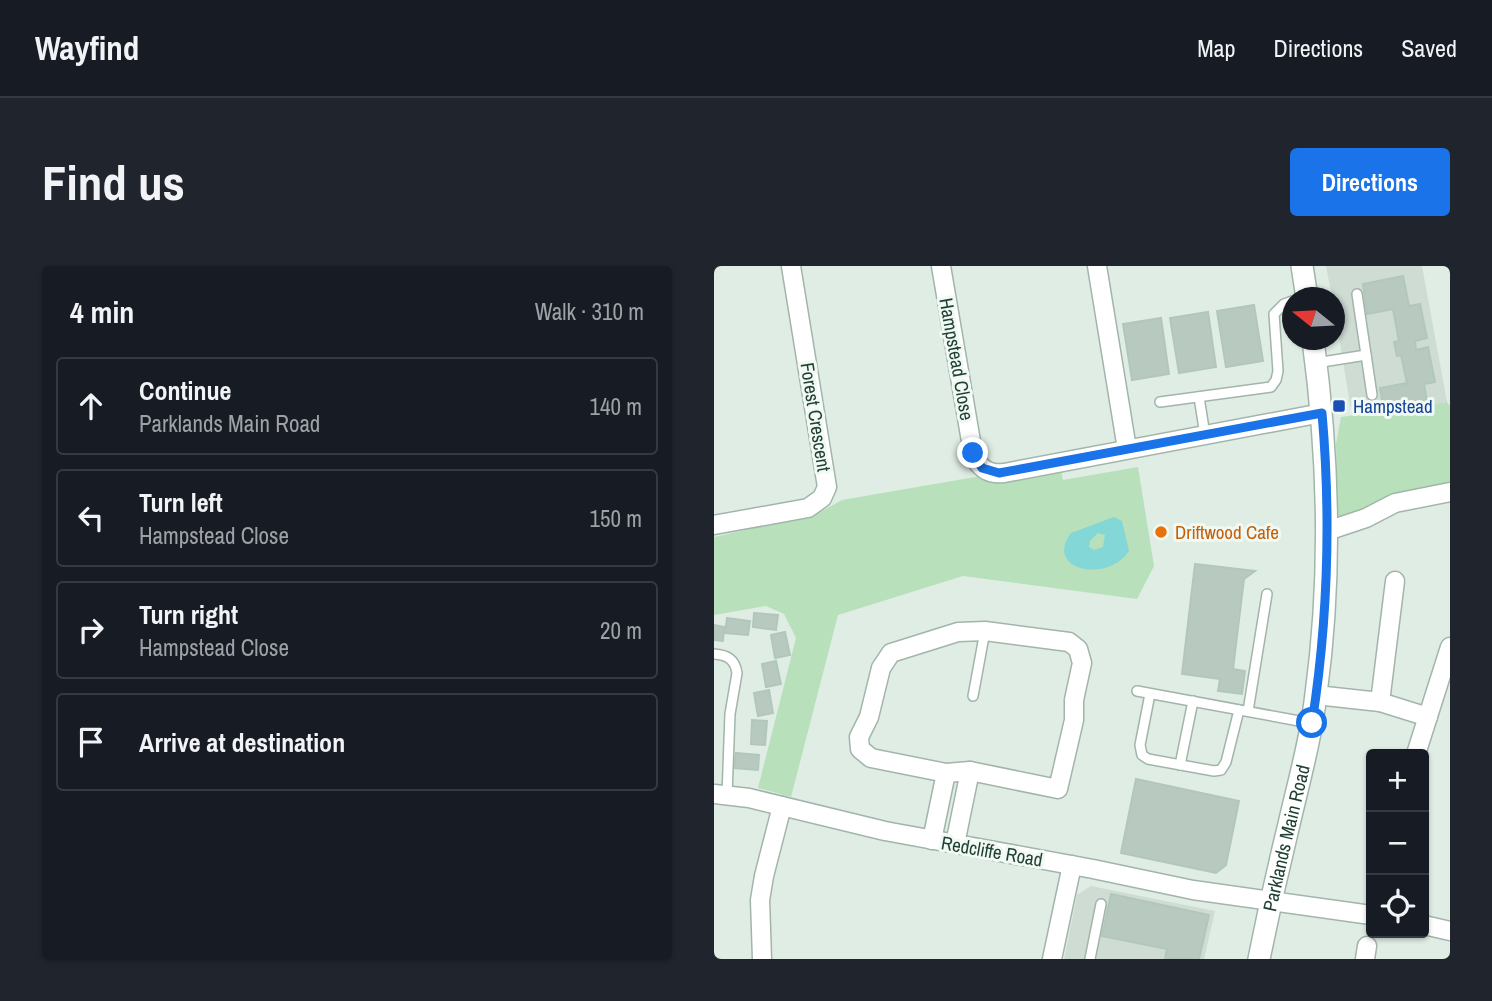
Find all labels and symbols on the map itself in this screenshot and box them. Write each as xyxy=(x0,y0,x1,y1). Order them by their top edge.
north arrow xyxy=(1282,287,1345,350)
street label: Hampstead Close xyxy=(933,296,981,422)
street label: Forest Crescent xyxy=(795,361,838,474)
place label: Hampstead xyxy=(1353,393,1433,419)
marker: Hampstead xyxy=(1331,398,1347,414)
route end xyxy=(957,437,988,468)
place label: Driftwood Cafe xyxy=(1175,519,1279,545)
marker: Driftwood Cafe xyxy=(1153,524,1169,540)
route start xyxy=(1296,707,1327,738)
street label: Parklands Main Road xyxy=(1256,762,1316,914)
street label: Redcliffe Road xyxy=(939,829,1045,873)

